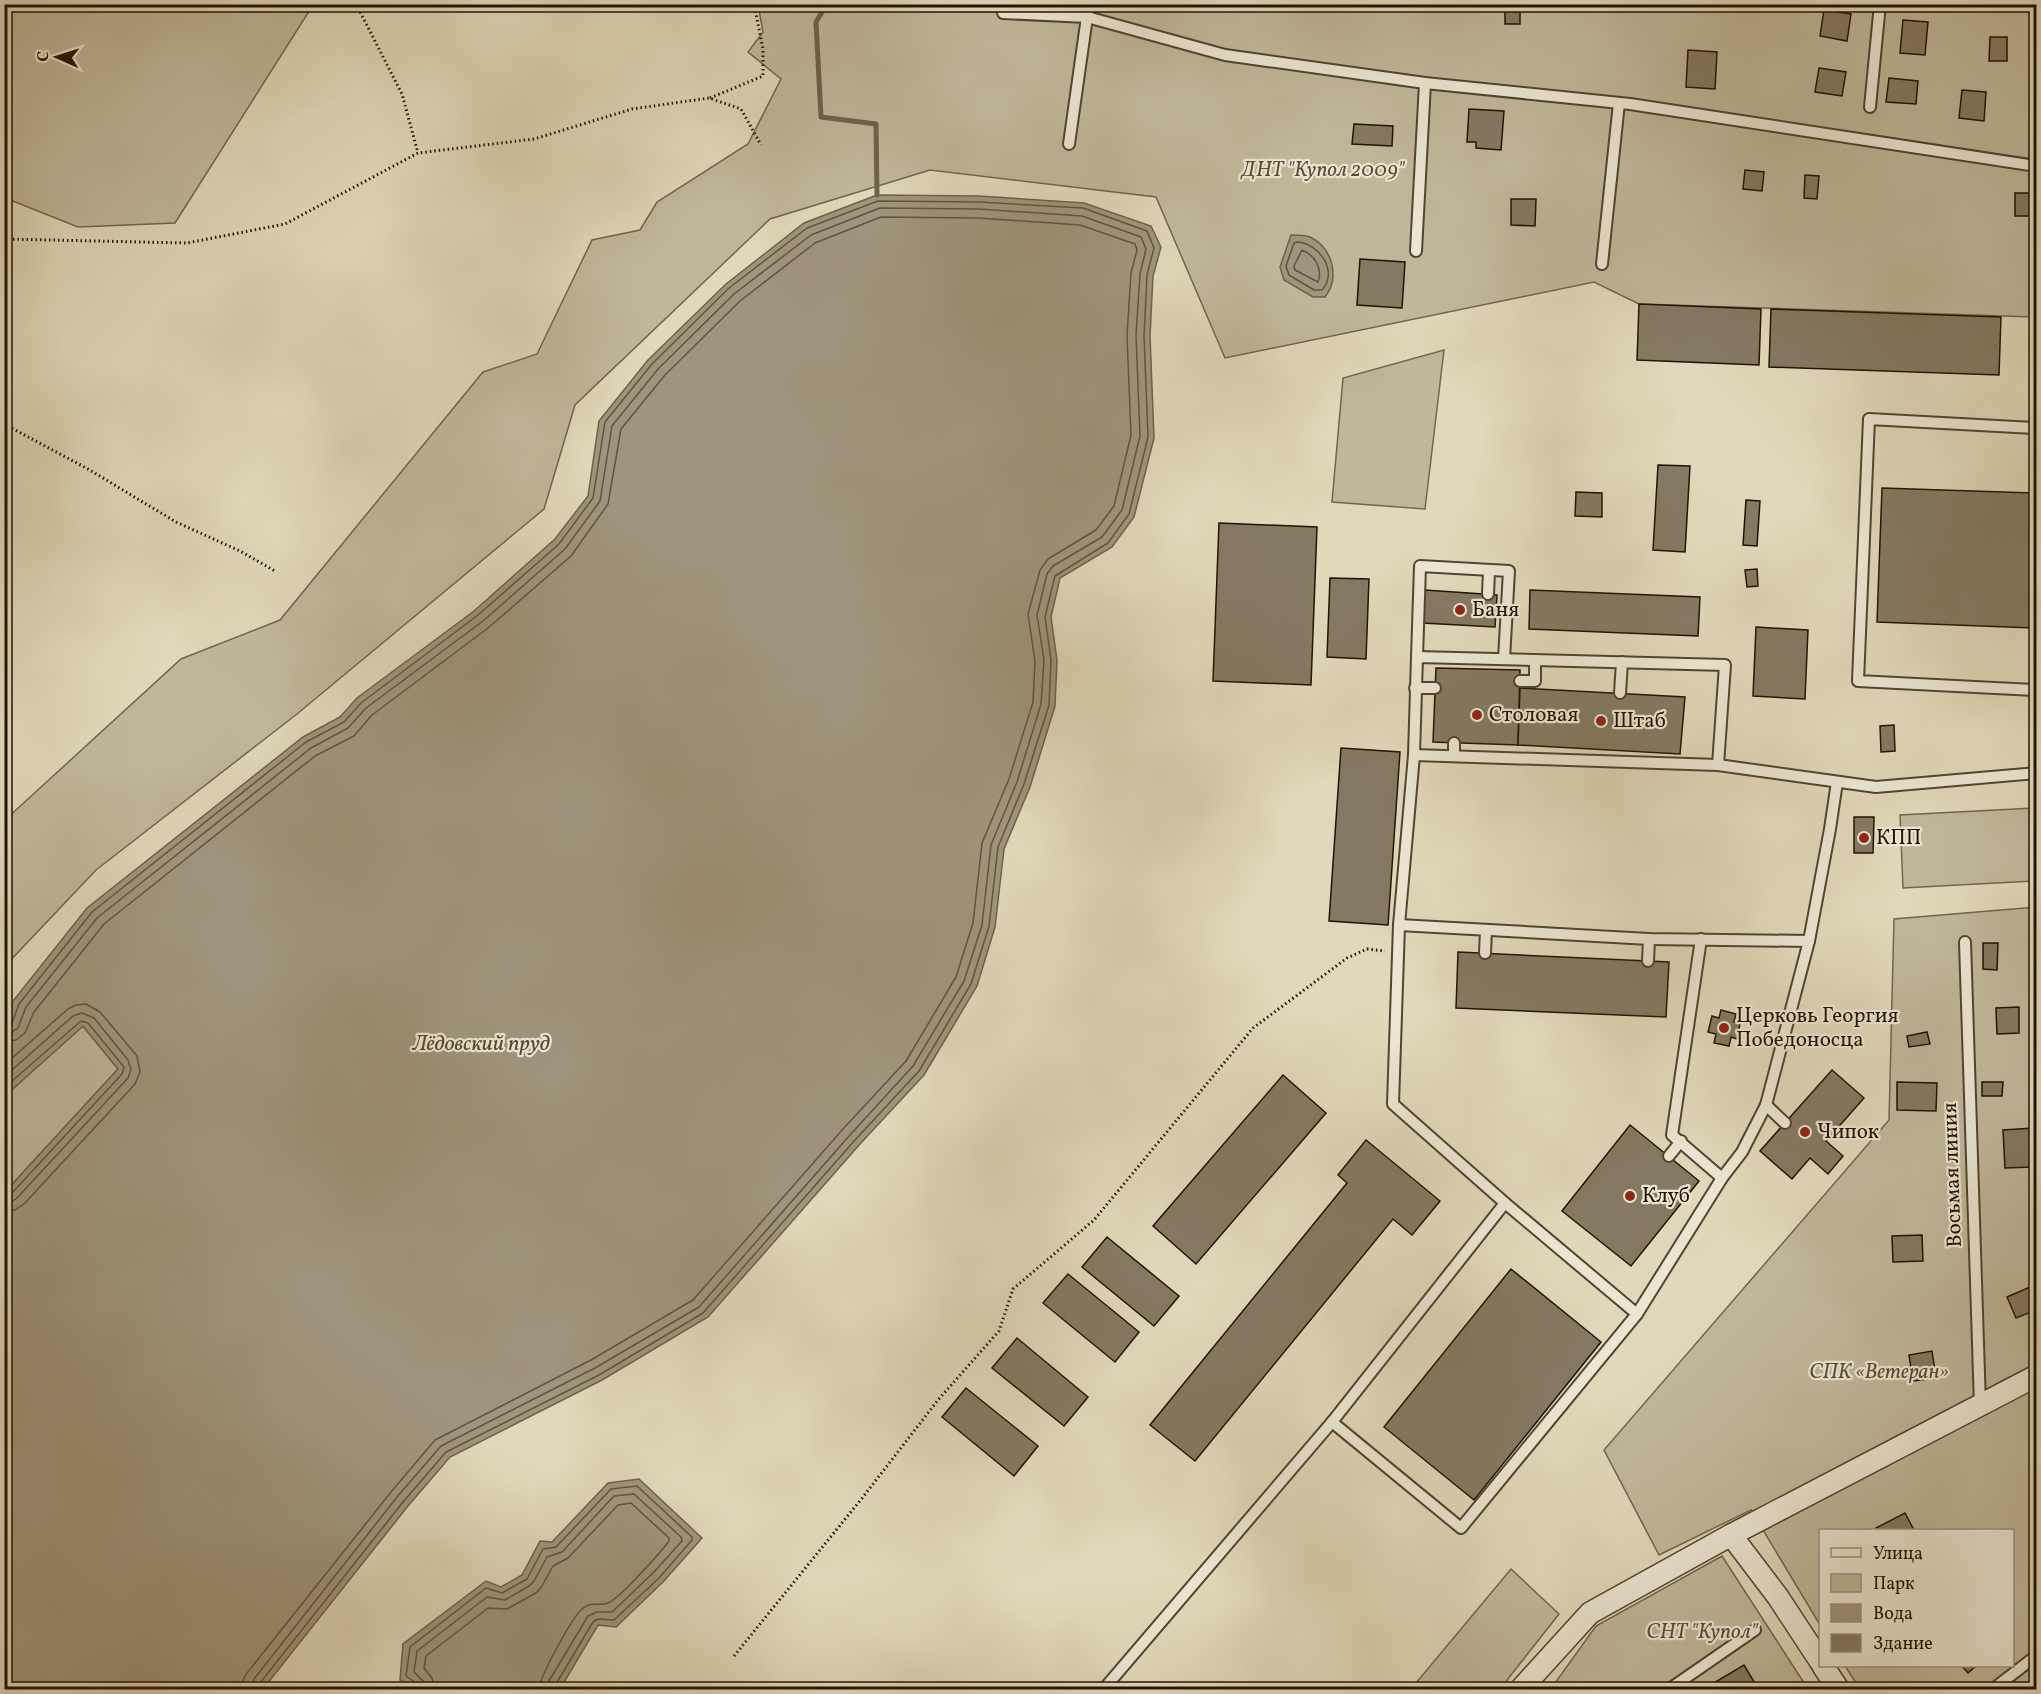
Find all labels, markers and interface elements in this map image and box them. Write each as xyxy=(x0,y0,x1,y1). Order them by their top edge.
north arrow xyxy=(27,27,87,87)
text: С xyxy=(33,51,55,62)
park label: ДНТ "Купол 2009" xyxy=(1239,156,1406,185)
place label: Баня xyxy=(1472,596,1519,625)
marker: Баня xyxy=(1453,603,1467,617)
place label: Столовая xyxy=(1489,701,1578,730)
place label: Штаб xyxy=(1613,707,1666,736)
marker: Столовая xyxy=(1470,708,1484,722)
marker: Штаб xyxy=(1594,714,1608,728)
place label: КПП xyxy=(1876,824,1921,853)
marker: КПП xyxy=(1857,831,1871,845)
place label: Церковь Георгия Победоносца xyxy=(1736,1002,1898,1055)
marker: Церковь Георгия Победоносца xyxy=(1717,1021,1731,1035)
water label: Лёдовский пруд xyxy=(411,1029,550,1060)
street label: Восьмая линия xyxy=(1936,1102,1970,1248)
place label: Чипок xyxy=(1817,1118,1879,1147)
marker: Чипок xyxy=(1798,1125,1812,1139)
place label: Клуб xyxy=(1642,1182,1690,1211)
marker: Клуб xyxy=(1623,1189,1637,1203)
park label: СПК «Ветеран» xyxy=(1809,1358,1949,1387)
legend xyxy=(1819,1529,2014,1667)
text: Улица xyxy=(1873,1542,1923,1567)
text: Парк xyxy=(1873,1572,1915,1597)
text: Вода xyxy=(1873,1602,1913,1627)
park label: СНТ "Купол" xyxy=(1646,1618,1759,1647)
text: Здание xyxy=(1873,1632,1933,1657)

